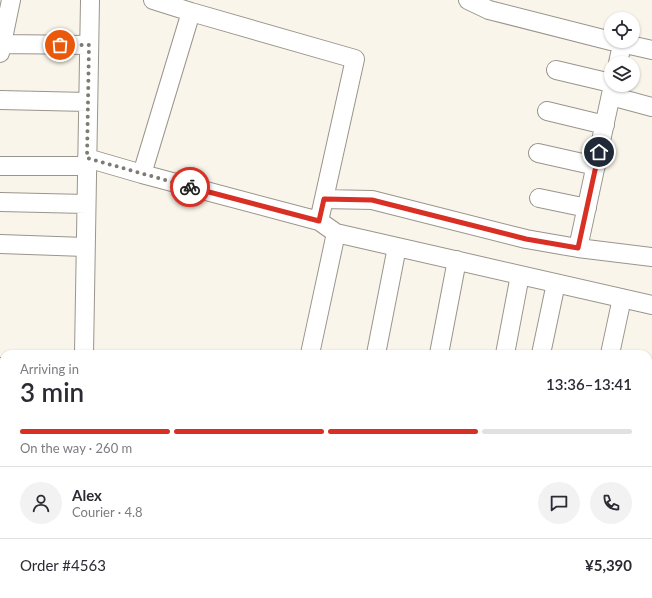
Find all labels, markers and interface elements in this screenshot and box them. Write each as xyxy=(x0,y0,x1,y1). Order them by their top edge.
map controls xyxy=(604,12,640,92)
button: locate xyxy=(604,12,640,48)
pin xyxy=(43,28,77,62)
icon: bag xyxy=(49,34,71,56)
button: layers xyxy=(604,56,640,92)
pin xyxy=(582,135,616,169)
icon: home xyxy=(588,141,610,163)
courier xyxy=(170,167,210,207)
icon: bike xyxy=(179,176,201,198)
text: Arriving in xyxy=(20,361,79,377)
text: 13:36–13:41 xyxy=(546,375,632,393)
text: 3 min xyxy=(20,376,84,408)
text: On the way · 260 m xyxy=(20,440,132,456)
button: person xyxy=(20,482,62,524)
button: chat xyxy=(538,482,580,524)
button: phone xyxy=(590,482,632,524)
text: Alex xyxy=(72,486,102,504)
text: Courier · 4.8 xyxy=(72,504,143,520)
text: Order #4563 xyxy=(20,556,106,574)
text: ¥5,390 xyxy=(585,556,632,574)

